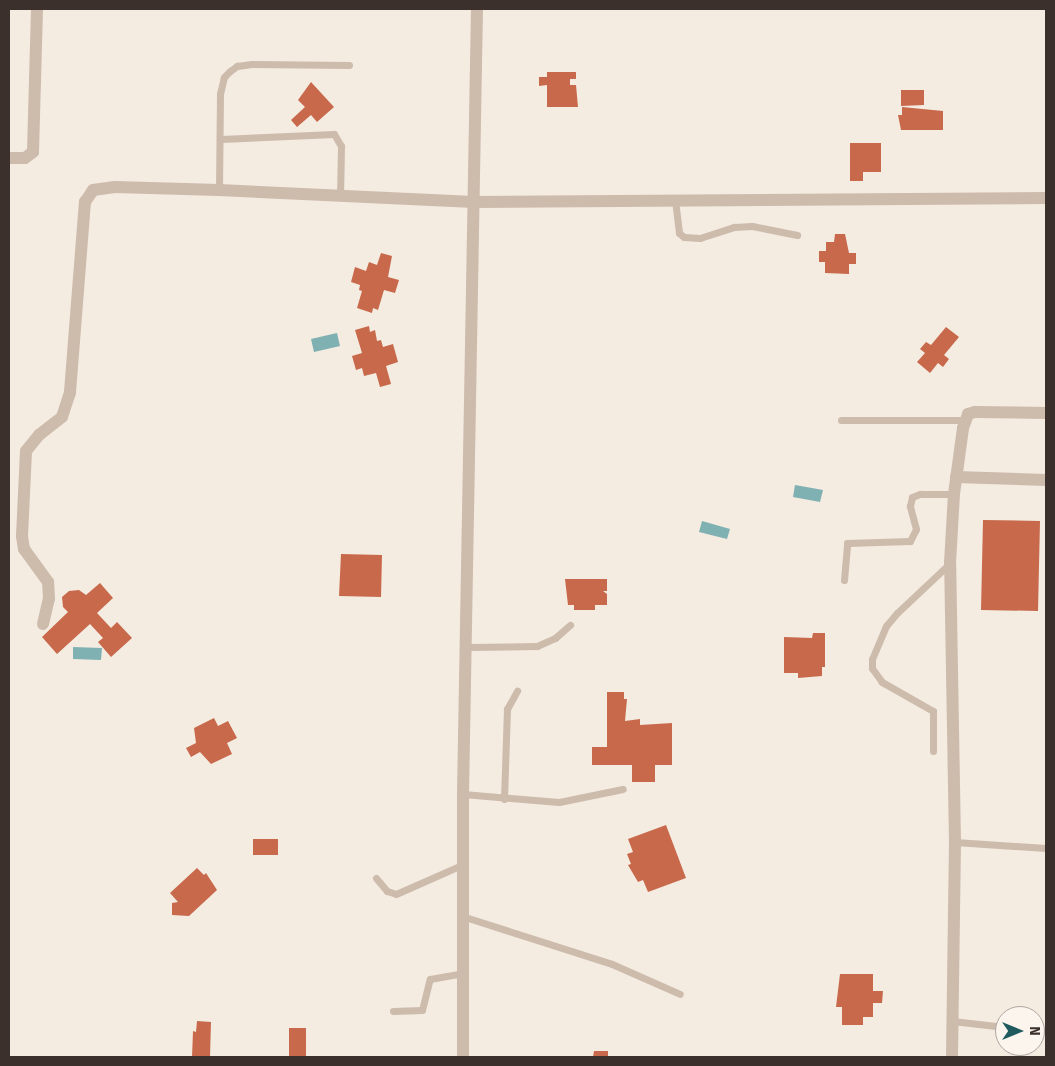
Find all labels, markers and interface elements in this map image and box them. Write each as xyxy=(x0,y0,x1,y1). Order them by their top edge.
north arrow xyxy=(995,1006,1045,1056)
text: N xyxy=(1026,1026,1043,1036)

